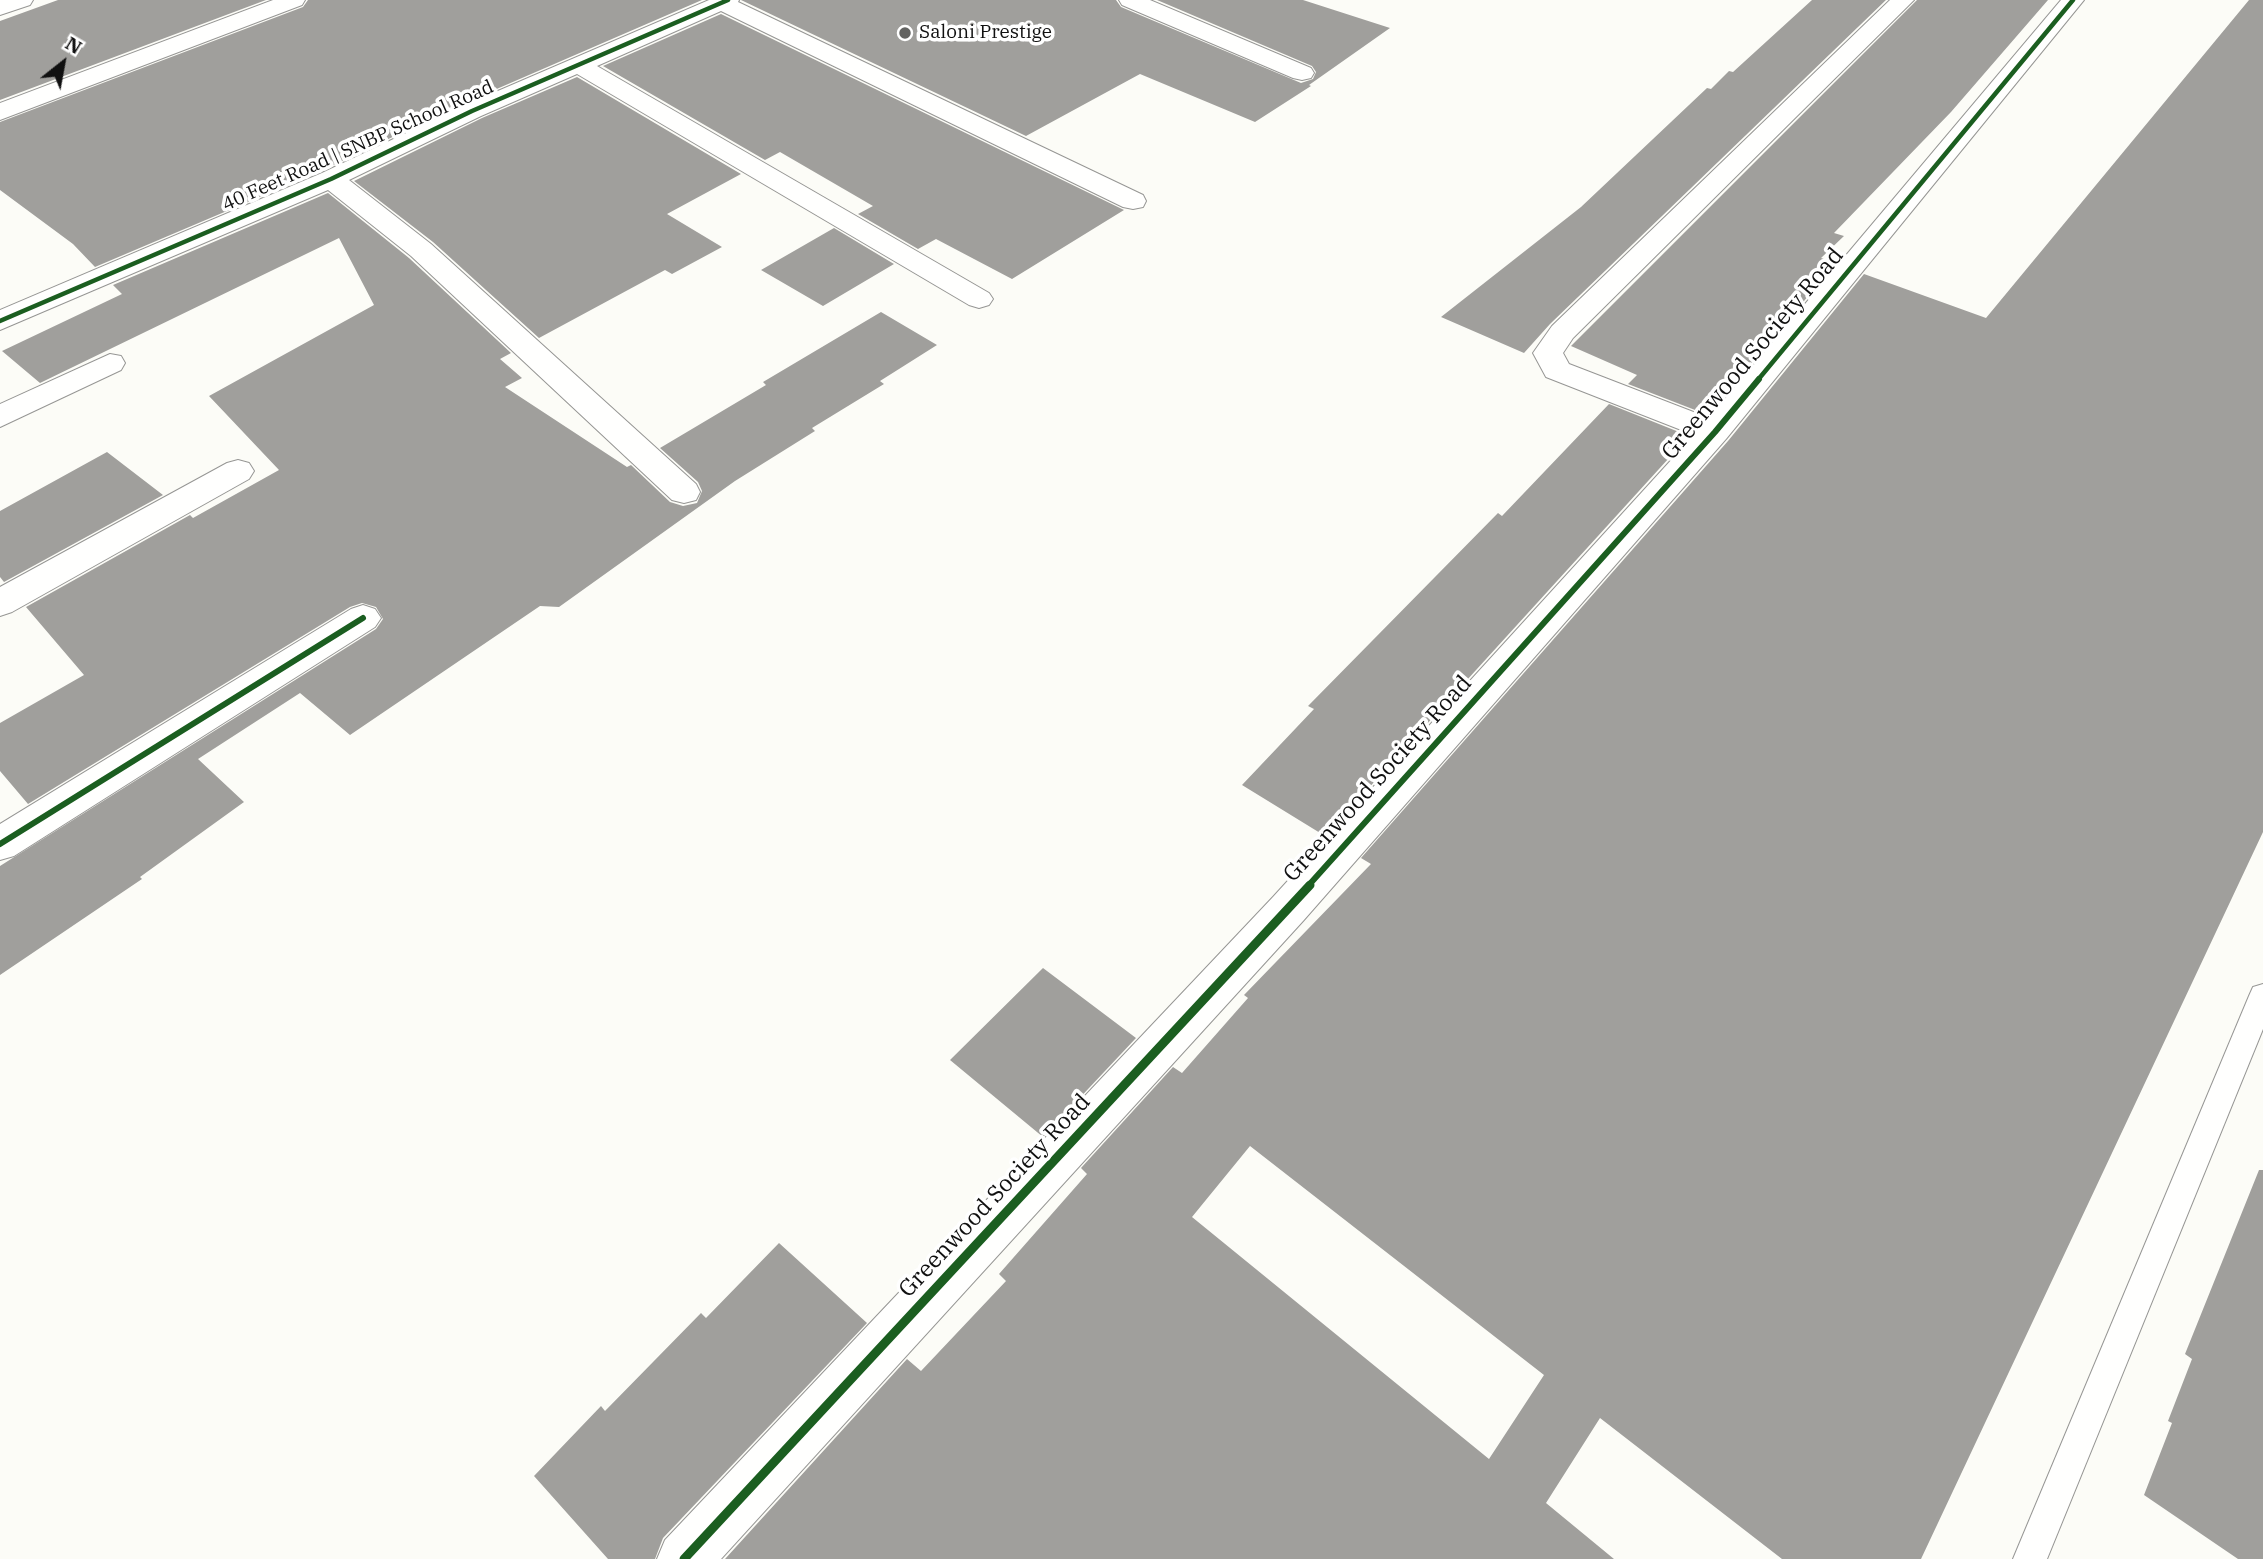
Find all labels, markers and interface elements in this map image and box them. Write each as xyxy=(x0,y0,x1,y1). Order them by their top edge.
place label: Saloni Prestige xyxy=(919,22,1052,44)
marker: Saloni Prestige xyxy=(897,25,913,41)
north arrow xyxy=(28,28,98,98)
text: N xyxy=(61,31,86,59)
street label: 40 Feet Road | SNBP School Road xyxy=(219,76,497,216)
street label: Greenwood Society Road xyxy=(1656,242,1850,466)
street label: Greenwood Society Road xyxy=(1278,670,1478,888)
street label: Greenwood Society Road xyxy=(893,1089,1097,1303)

